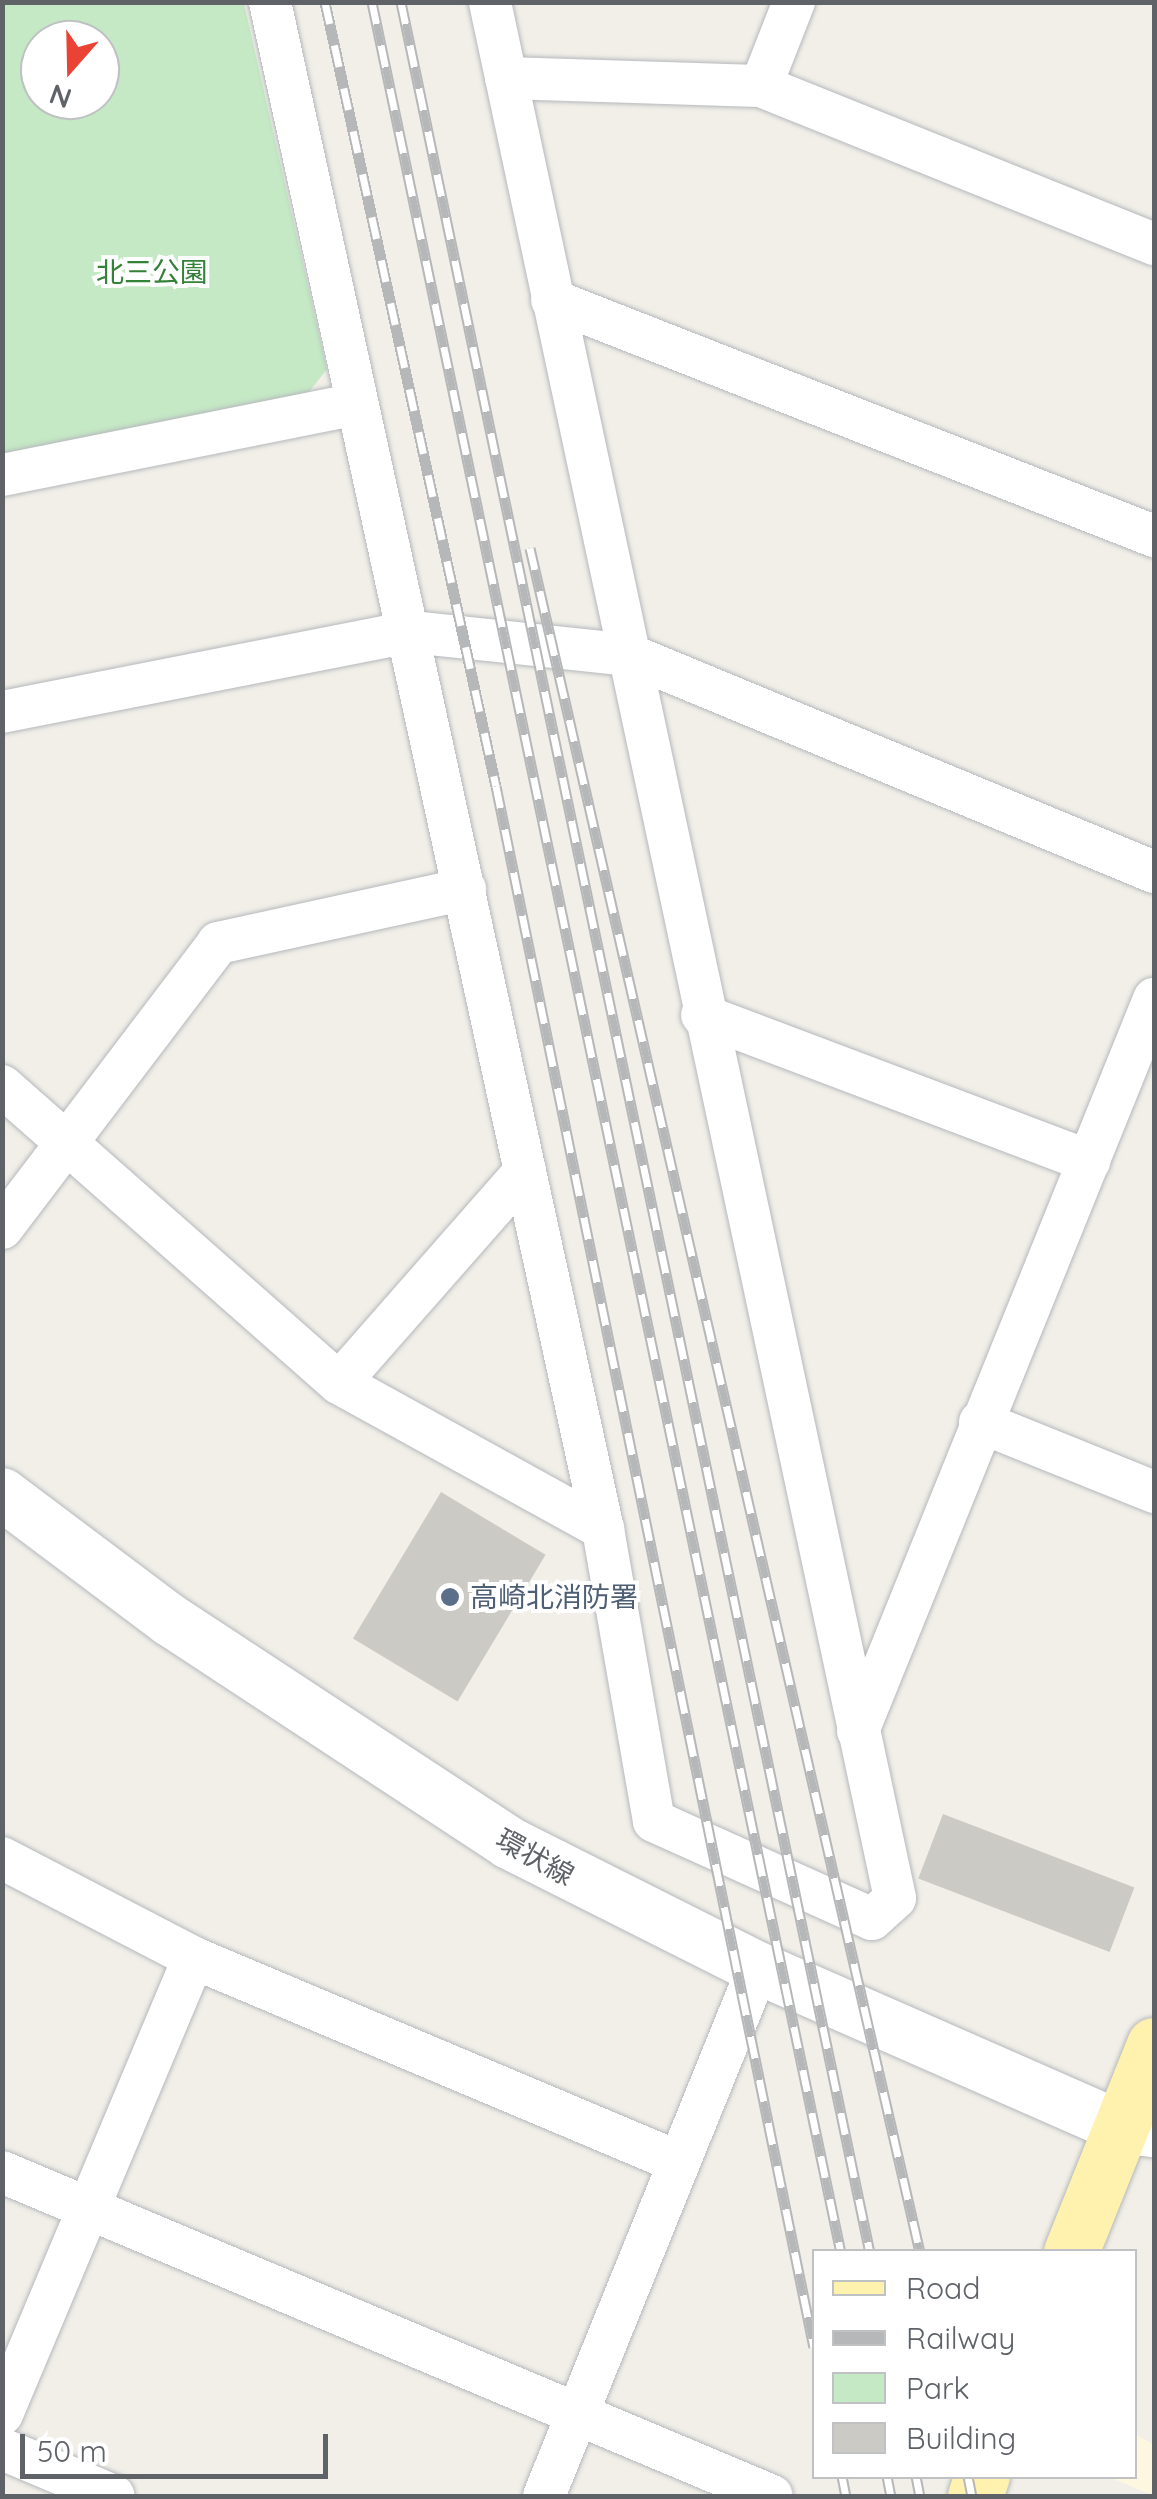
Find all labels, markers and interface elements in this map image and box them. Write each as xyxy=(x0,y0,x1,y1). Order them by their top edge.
north arrow xyxy=(20,20,120,120)
text: N xyxy=(45,77,76,117)
park label: 北三公園 xyxy=(96,255,208,289)
place label: 高崎北消防署 xyxy=(470,1580,638,1614)
marker: 高崎北消防署 xyxy=(439,1586,461,1608)
street label: 環状線 xyxy=(490,1822,580,1892)
legend xyxy=(812,2249,1137,2479)
text: Road xyxy=(906,2269,980,2307)
text: Railway xyxy=(906,2319,1015,2357)
text: Park xyxy=(906,2369,970,2407)
scale bar xyxy=(25,2414,332,2476)
text: Building xyxy=(906,2419,1016,2457)
text: 50 m xyxy=(37,2432,107,2470)

